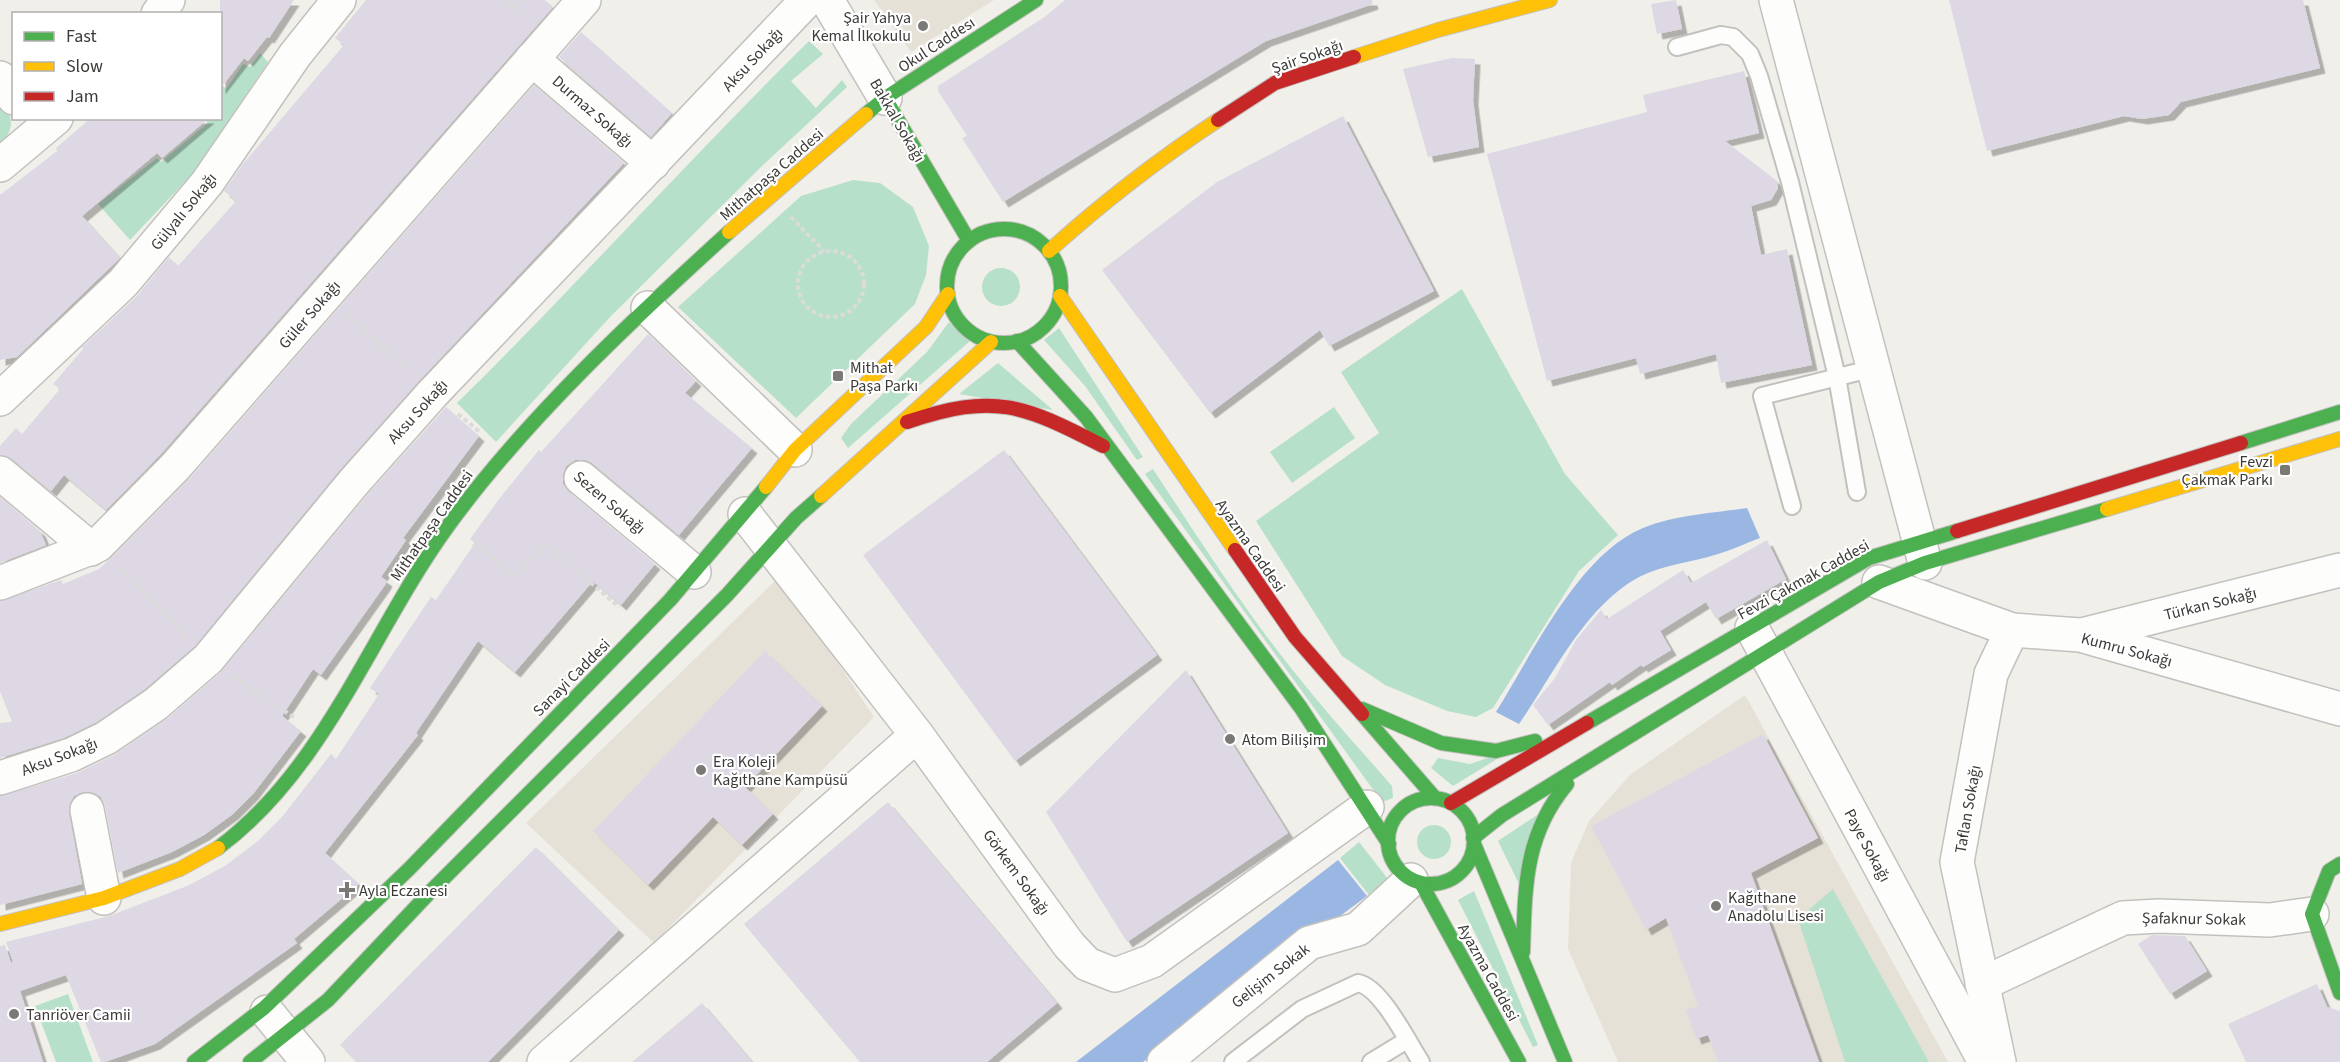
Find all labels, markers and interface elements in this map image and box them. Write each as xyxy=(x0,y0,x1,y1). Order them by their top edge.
place label: Şair Yahya Kemal İlkokulu xyxy=(812,7,911,47)
legend xyxy=(12,12,222,120)
street label: Okul Caddesı xyxy=(894,12,979,78)
marker: Şair Yahya Kemal İlkokulu xyxy=(916,19,930,33)
street label: Aksu Sokağı xyxy=(717,23,788,97)
text: Fast xyxy=(66,24,97,49)
street label: Şair Sokağı xyxy=(1269,34,1346,79)
text: Slow xyxy=(66,54,103,79)
street label: Durmaz Sokağı xyxy=(547,70,637,153)
street label: Bakkal Sokağı xyxy=(864,74,930,167)
text: Jam xyxy=(66,84,99,109)
street label: Mithatpaşa Caddesi xyxy=(715,123,828,226)
street label: Gülyalı Sokağı xyxy=(146,168,222,255)
street label: Güler Sokağı xyxy=(274,276,346,354)
place label: Mithat Paşa Parkı xyxy=(850,357,918,397)
marker: Mithat Paşa Parkı xyxy=(831,369,845,383)
street label: Aksu Sokağı xyxy=(383,374,453,449)
place label: Fevzi Çakmak Parkı xyxy=(2182,451,2273,491)
marker: Fevzi Çakmak Parkı xyxy=(2278,463,2292,477)
street label: Mithatpaşa Caddesi xyxy=(385,466,478,586)
street label: Sezen Sokağı xyxy=(569,466,650,540)
street label: Ayazma Caddesi xyxy=(1210,495,1290,596)
street label: Fevzi Çakmak Caddesi xyxy=(1733,534,1873,625)
street label: Türkan Sokağı xyxy=(2162,582,2259,626)
street label: Kumru Sokağı xyxy=(2079,627,2175,673)
street label: Sanayi Caddesi xyxy=(528,634,615,721)
place label: Atom Bilişim xyxy=(1242,729,1326,751)
street label: Aksu Sokağı xyxy=(18,732,101,782)
marker: Atom Bilişim xyxy=(1223,732,1237,746)
place label: Era Koleji Kağıthane Kampüsü xyxy=(713,751,848,791)
marker: Era Koleji Kağıthane Kampüsü xyxy=(694,763,708,777)
street label: Taflan Sokağı xyxy=(1949,763,1987,855)
street label: Paye Sokağı xyxy=(1839,805,1896,886)
street label: Görkem Sokağı xyxy=(978,825,1055,920)
place label: Ayla Eczanesi xyxy=(359,880,448,902)
marker: Ayla Eczanesi xyxy=(340,883,354,897)
place label: Kağıthane Anadolu Lisesi xyxy=(1728,887,1824,927)
marker: Kağıthane Anadolu Lisesi xyxy=(1709,899,1723,913)
street label: Şafaknur Sokak xyxy=(2142,907,2246,931)
street label: Ayazma Caddesi xyxy=(1452,920,1524,1025)
street label: Gelişim Sokak xyxy=(1227,938,1314,1013)
place label: Tanriöver Camii xyxy=(26,1004,131,1026)
marker: Tanriöver Camii xyxy=(7,1007,21,1021)

